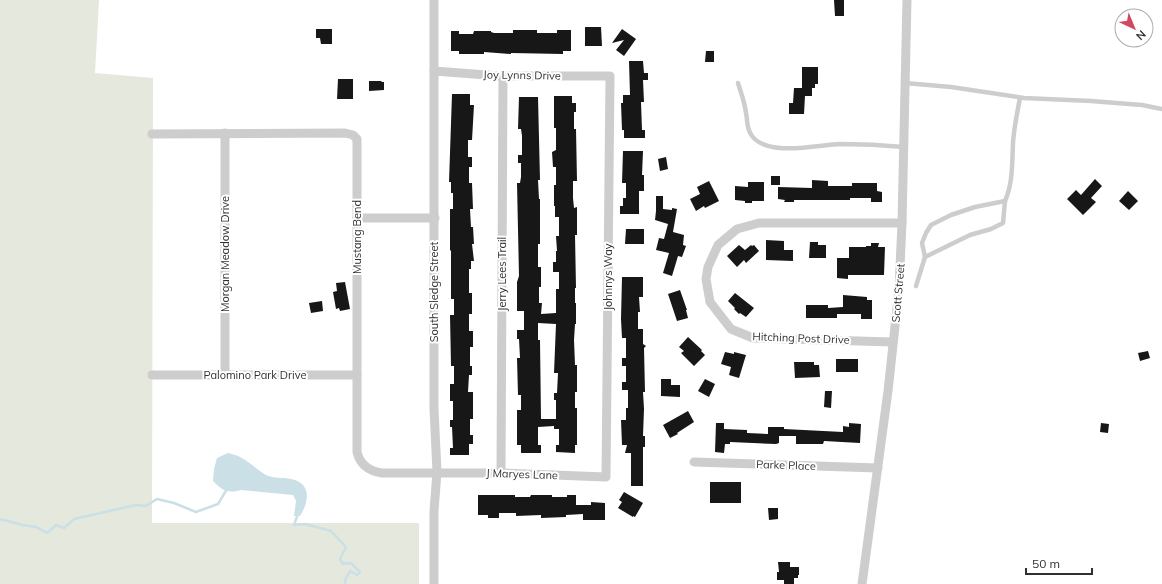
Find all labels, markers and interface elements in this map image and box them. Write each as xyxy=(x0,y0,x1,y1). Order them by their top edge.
north arrow xyxy=(1114,8,1154,48)
text: N xyxy=(1133,27,1149,43)
street label: Joy Lynns Drive xyxy=(483,67,561,83)
street label: Morgan Meadow Drive xyxy=(218,196,232,312)
street label: Mustang Bend xyxy=(350,200,364,274)
street label: Jerry Lees Trail xyxy=(495,237,509,311)
street label: South Sledge Street xyxy=(427,242,441,342)
street label: Johnnys Way xyxy=(601,243,615,311)
street label: Scott Street xyxy=(888,263,908,323)
street label: Hitching Post Drive xyxy=(752,329,850,347)
street label: Palomino Park Drive xyxy=(204,368,306,382)
street label: Parke Place xyxy=(756,457,816,473)
street label: J Maryes Lane xyxy=(486,466,558,482)
scale bar xyxy=(1026,550,1092,576)
text: 50 m xyxy=(1032,556,1060,571)

